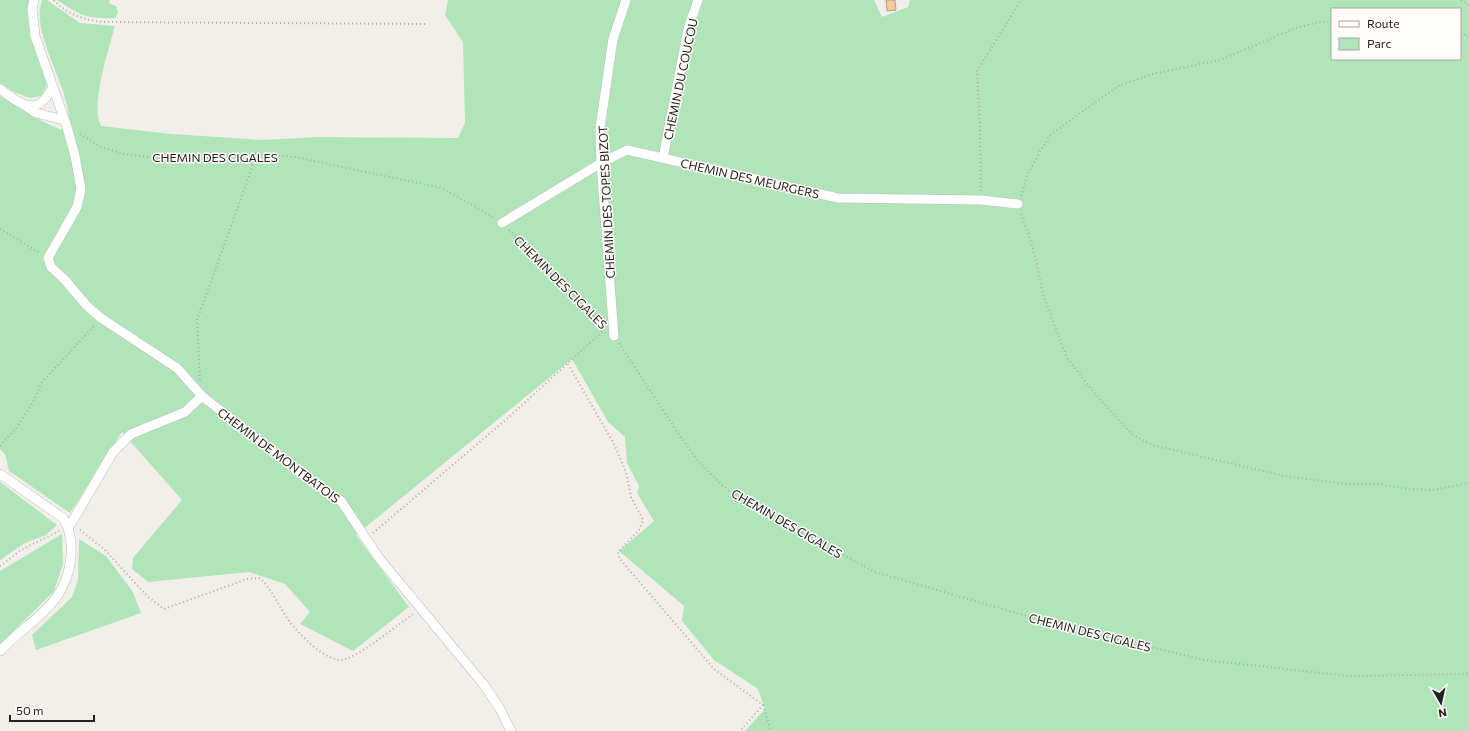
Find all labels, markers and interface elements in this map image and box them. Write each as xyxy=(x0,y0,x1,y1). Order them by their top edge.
legend xyxy=(1331,8,1461,60)
text: Route xyxy=(1367,16,1400,30)
street label: CHEMIN DU COUCOU xyxy=(660,17,700,141)
text: Parc xyxy=(1367,36,1391,50)
street label: CHEMIN DES TOPES BIZOT xyxy=(595,125,617,279)
street label: CHEMIN DES CIGALES xyxy=(152,150,278,164)
street label: CHEMIN DES MEURGERS xyxy=(679,155,821,201)
street label: CHEMIN DES CIGALES xyxy=(512,233,610,331)
street label: CHEMIN DE MONTBATOIS xyxy=(215,405,343,505)
street label: CHEMIN DES CIGALES xyxy=(729,486,845,560)
street label: CHEMIN DES CIGALES xyxy=(1027,610,1153,654)
north arrow xyxy=(1421,683,1461,723)
scale bar xyxy=(10,697,94,723)
text: 50 m xyxy=(16,703,44,717)
text: N xyxy=(1438,706,1448,720)

